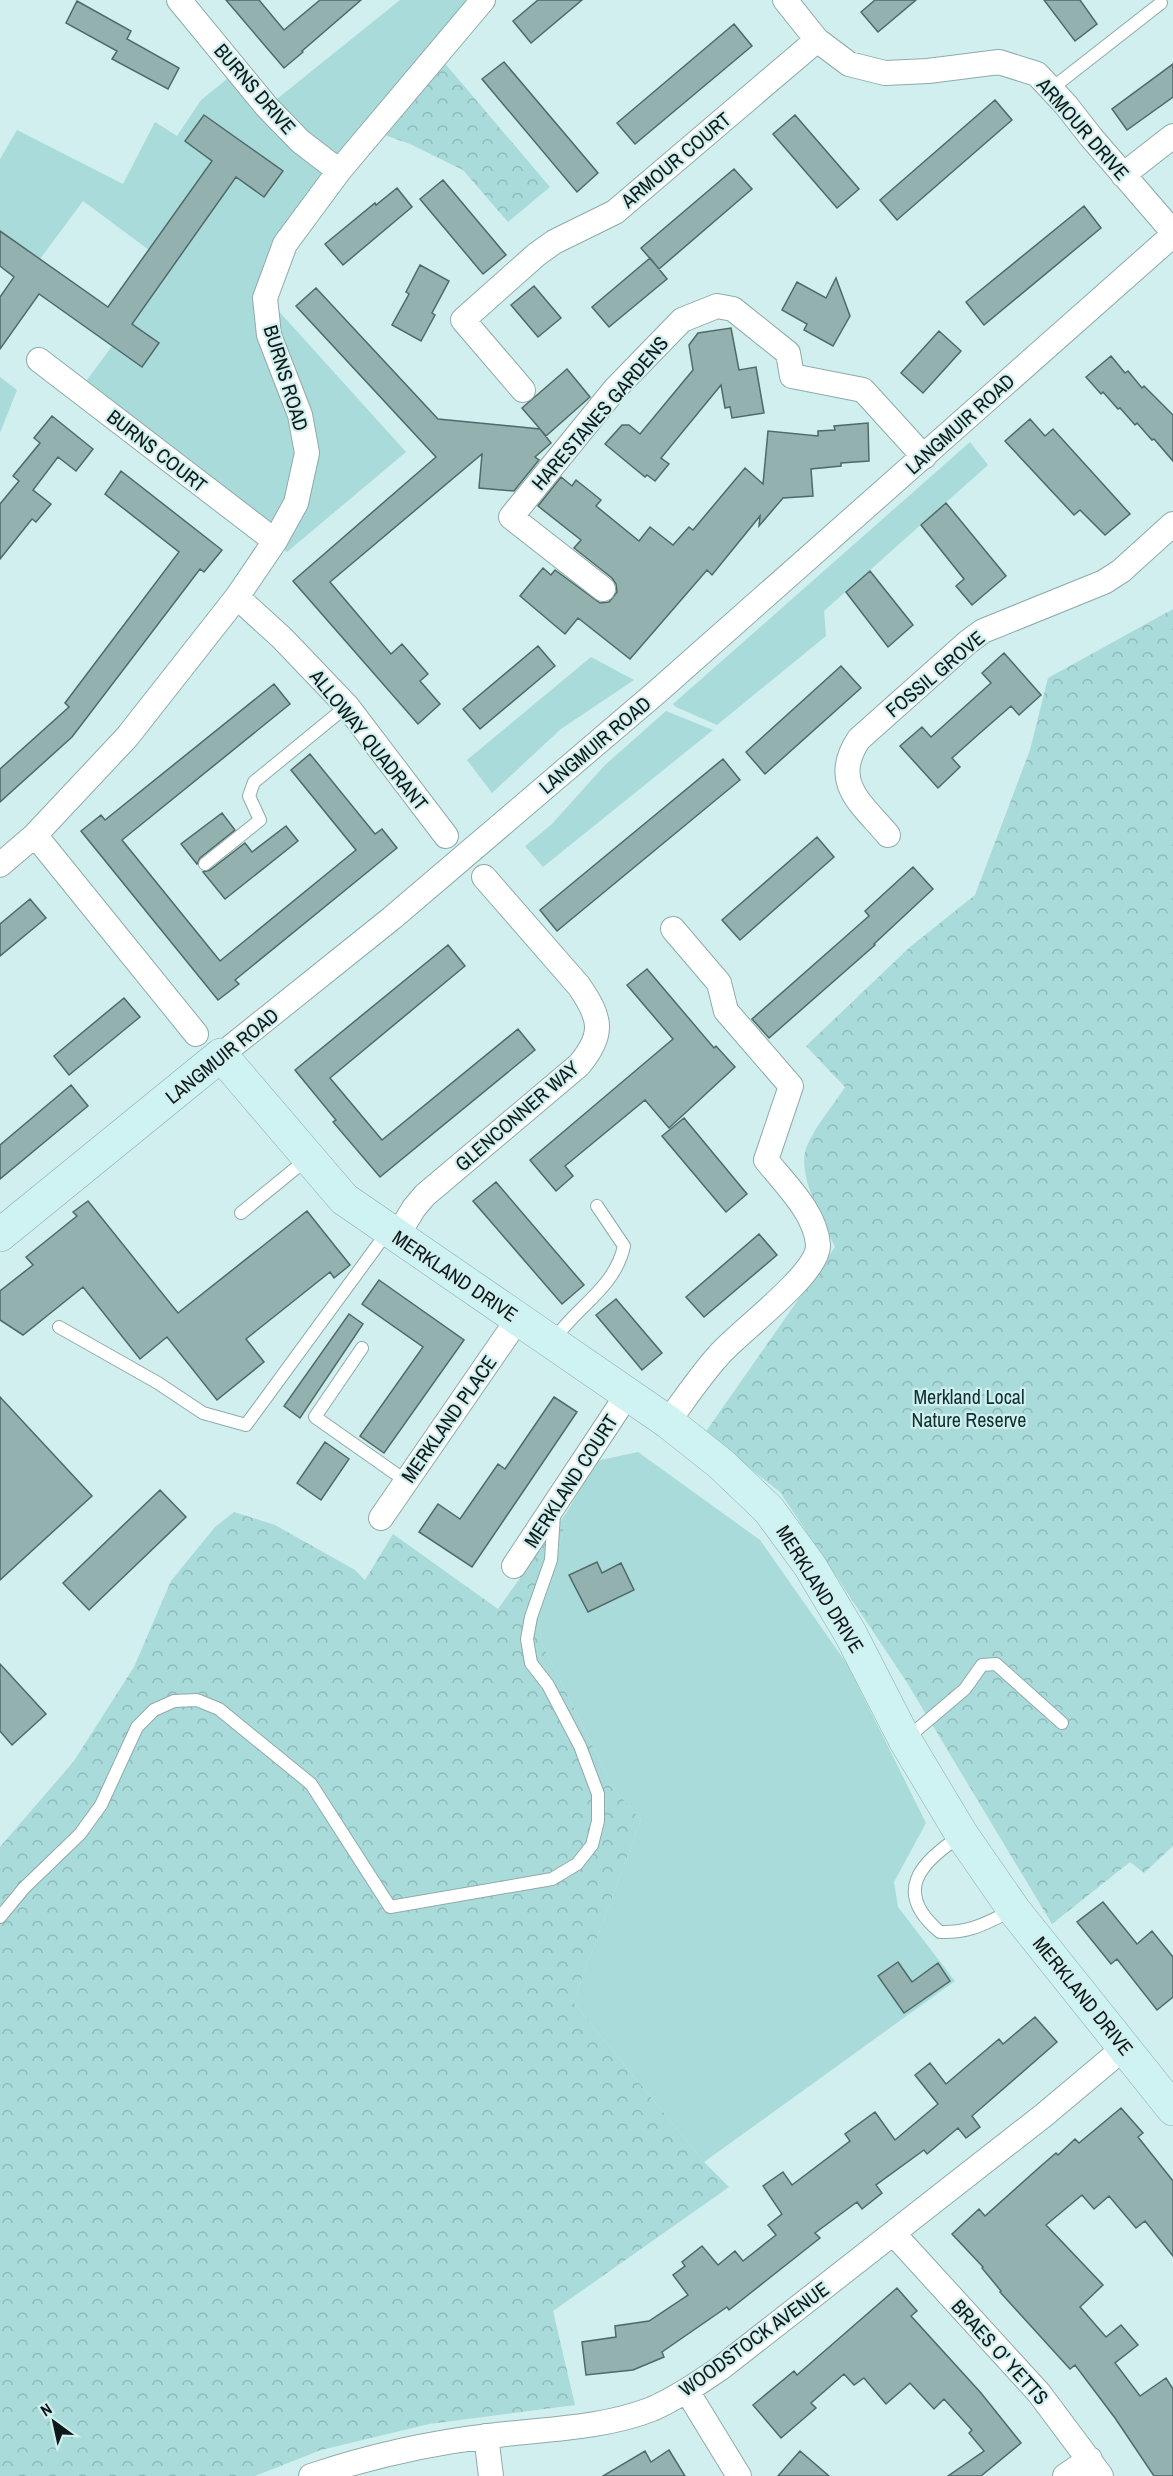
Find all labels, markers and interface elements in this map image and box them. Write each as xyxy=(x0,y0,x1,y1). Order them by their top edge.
street label: BURNS DRIVE xyxy=(208,38,302,140)
street label: ARMOUR DRIVE xyxy=(1031,71,1135,186)
street label: ARMOUR COURT xyxy=(614,106,736,214)
street label: BURNS ROAD xyxy=(258,322,315,434)
street label: HARESTANES GARDENS xyxy=(525,330,674,495)
street label: LANGMUIR ROAD xyxy=(899,367,1020,480)
street label: BURNS COURT xyxy=(102,403,213,498)
street label: FOSSIL GROVE xyxy=(879,624,990,723)
street label: ALLOWAY QUADRANT xyxy=(304,663,435,816)
street label: LANGMUIR ROAD xyxy=(533,690,656,799)
street label: LANGMUIR ROAD xyxy=(159,1002,284,1110)
street label: GLENCONNER WAY xyxy=(449,1054,584,1177)
street label: MERKLAND DRIVE xyxy=(387,1224,523,1328)
street label: MERKLAND PLACE xyxy=(395,1350,503,1488)
park label: Merkland Local Nature Reserve xyxy=(912,1383,1026,1433)
street label: MERKLAND COURT xyxy=(517,1409,624,1553)
street label: MERKLAND DRIVE xyxy=(770,1520,871,1658)
street label: MERKLAND DRIVE xyxy=(1027,1931,1140,2061)
street label: WOODSTOCK AVENUE xyxy=(673,2275,834,2402)
street label: BRAES O' YETTS xyxy=(946,2293,1055,2410)
north arrow xyxy=(24,2392,84,2452)
text: N xyxy=(36,2398,56,2421)

